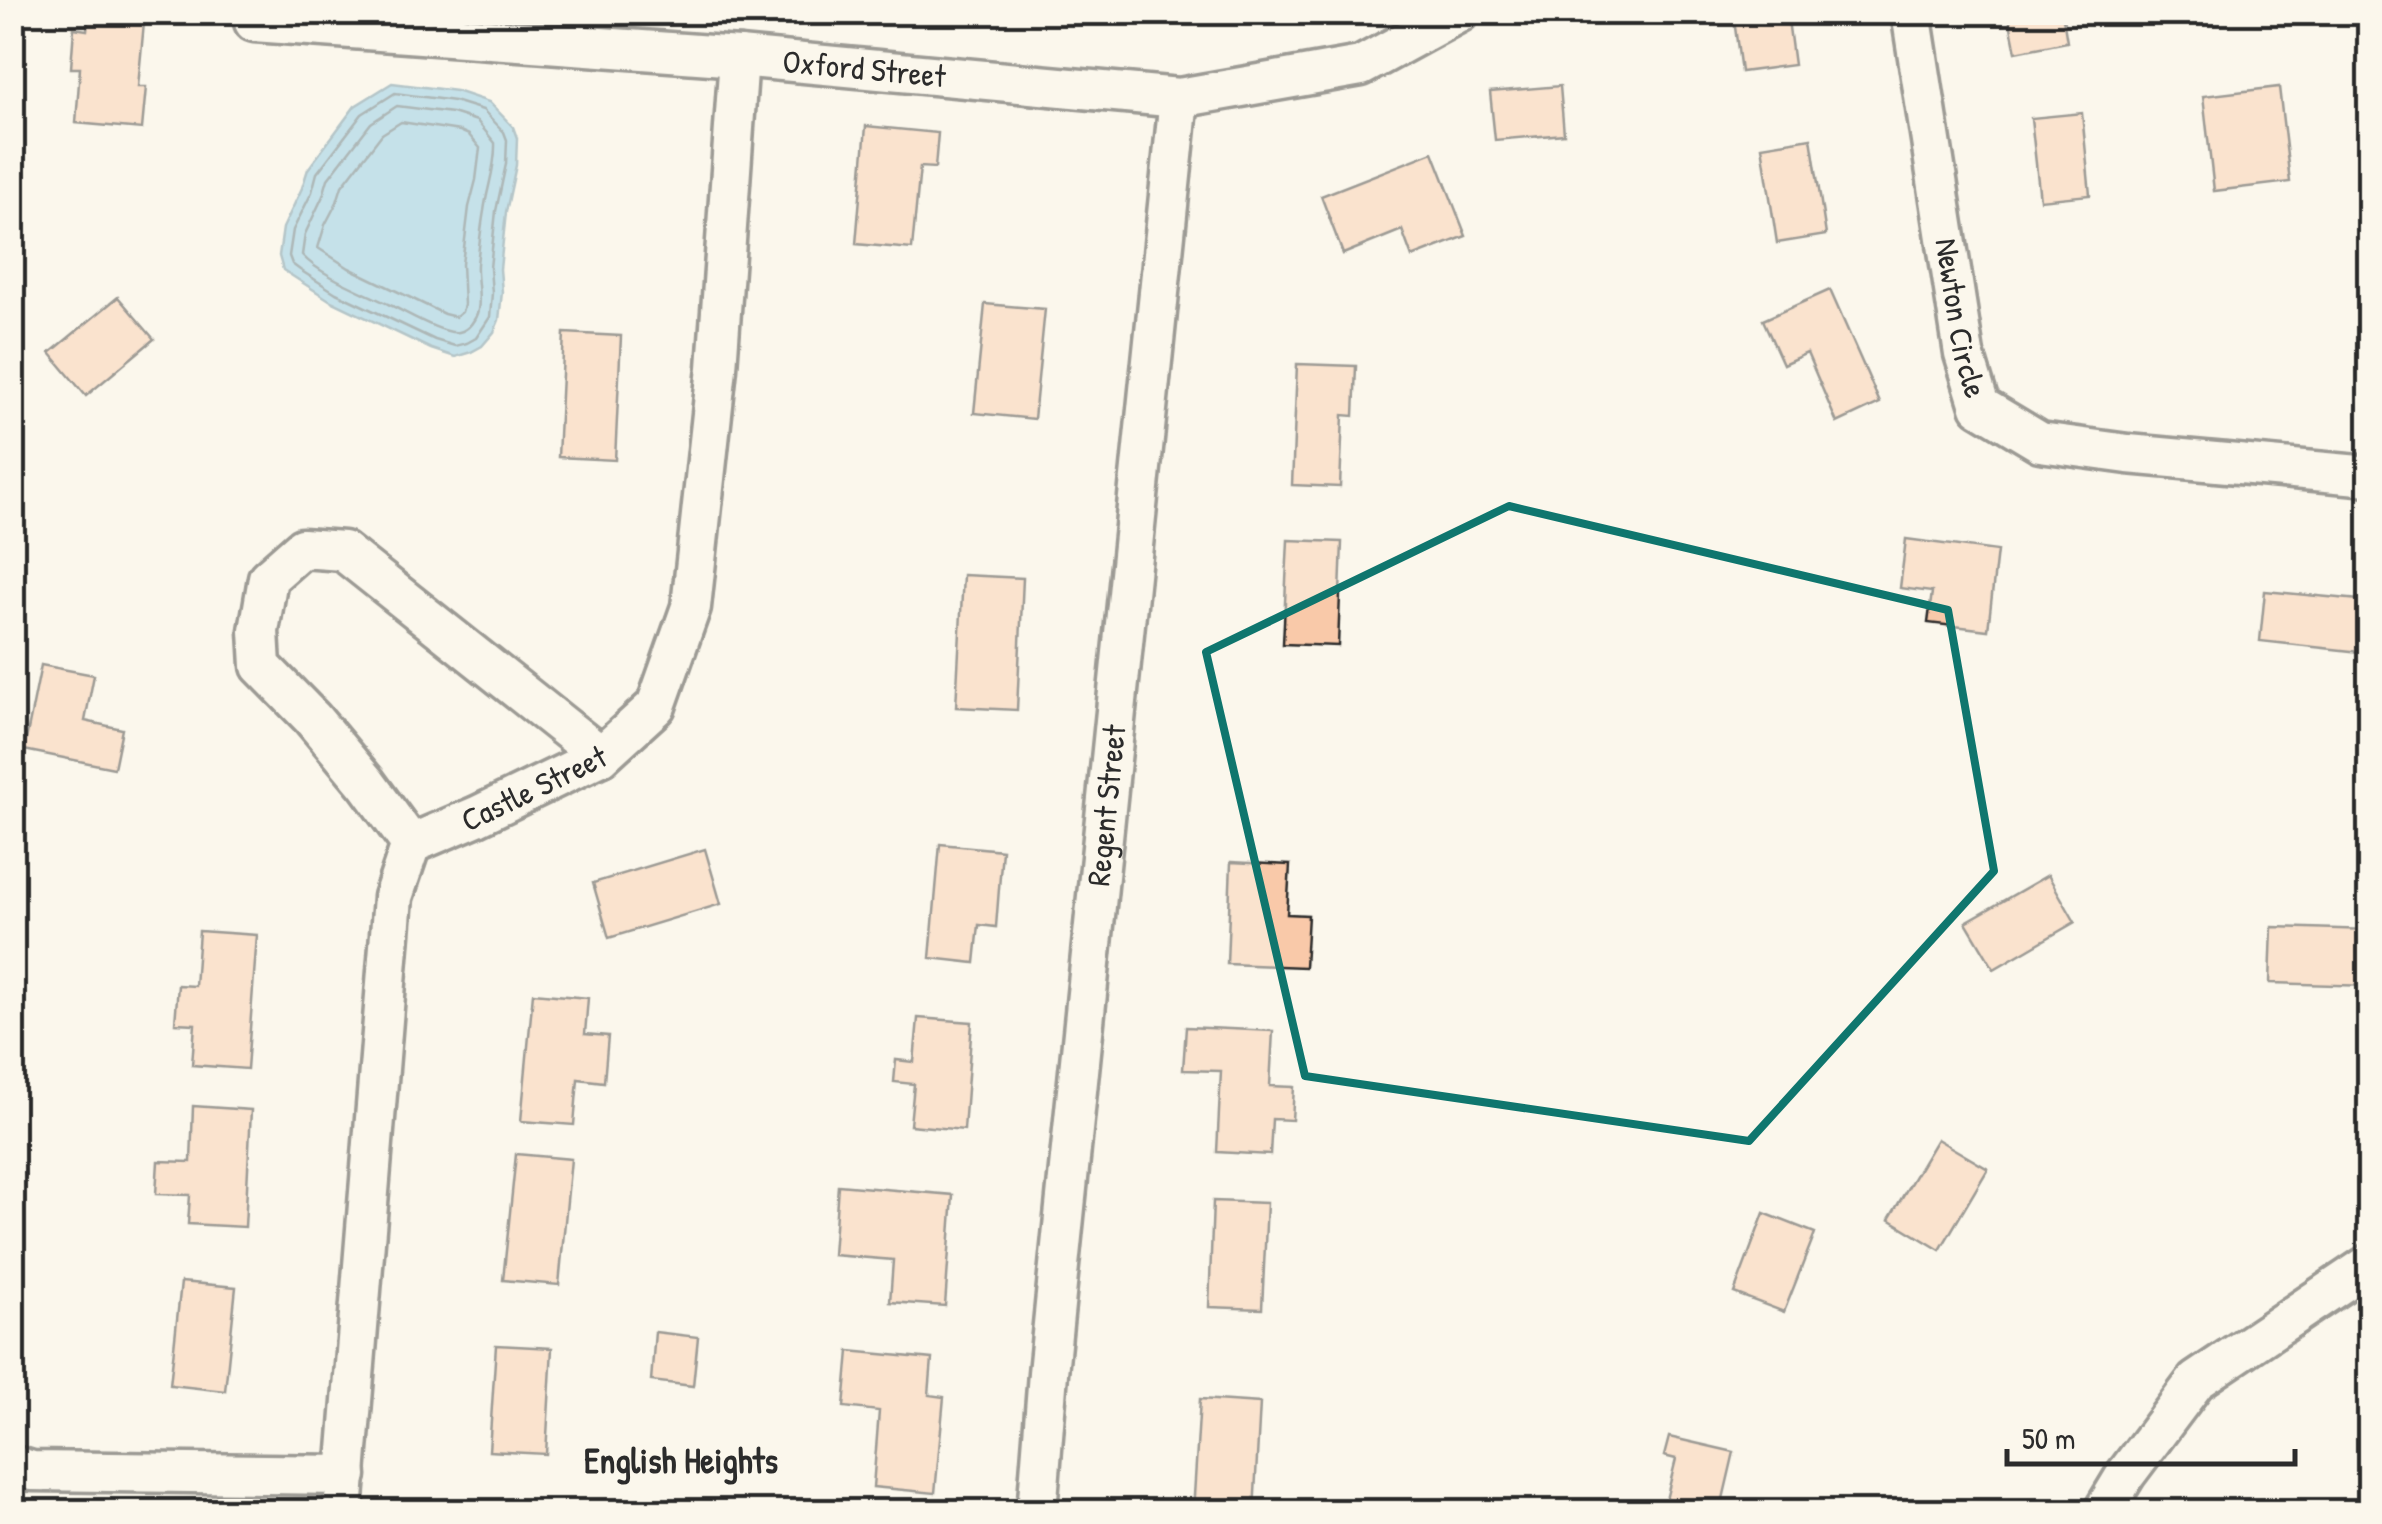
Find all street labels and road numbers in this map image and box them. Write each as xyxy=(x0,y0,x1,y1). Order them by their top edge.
street label: Oxford Street xyxy=(781,39,949,97)
street label: Newton Circle xyxy=(1925,235,1998,403)
street label: Regent Street xyxy=(1076,722,1136,888)
street label: Castle Street xyxy=(455,734,615,841)

